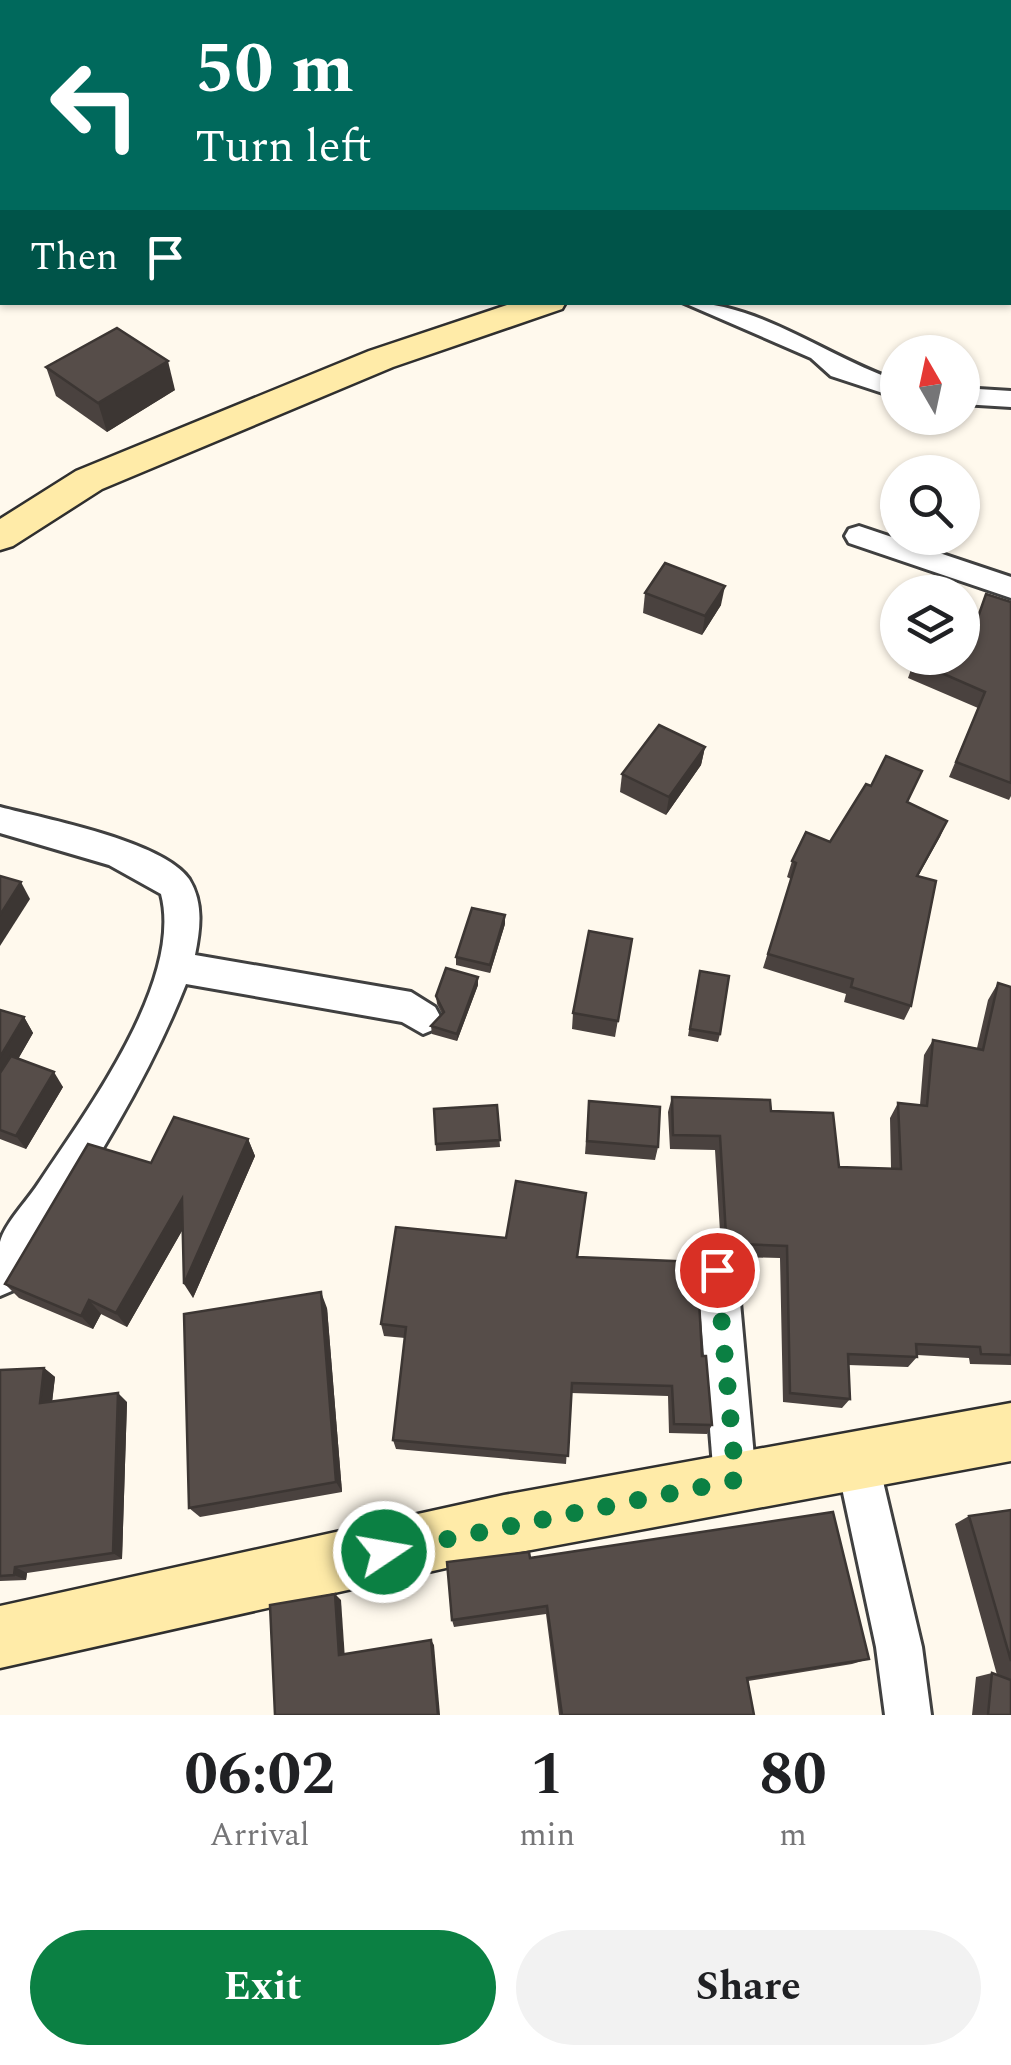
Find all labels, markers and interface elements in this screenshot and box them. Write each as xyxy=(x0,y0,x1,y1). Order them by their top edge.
text: 50 m xyxy=(195,17,354,123)
icon: left xyxy=(30,40,160,170)
text: Turn left xyxy=(195,113,372,182)
text: Then xyxy=(30,229,118,287)
icon: arrive xyxy=(138,230,193,285)
north arrow xyxy=(880,335,980,435)
map controls xyxy=(880,335,980,675)
button: search xyxy=(880,455,980,555)
button: layers xyxy=(880,575,980,675)
pin xyxy=(675,1228,760,1313)
icon: arrive xyxy=(690,1243,745,1298)
position arrow xyxy=(332,1500,436,1604)
text: 06:02 xyxy=(184,1729,335,1821)
text: 1 xyxy=(530,1729,564,1821)
text: 80 xyxy=(759,1729,827,1821)
text: Arrival xyxy=(210,1811,309,1860)
text: min xyxy=(519,1811,575,1860)
text: m xyxy=(779,1811,807,1860)
button: Exit xyxy=(30,1930,496,2045)
button: Share xyxy=(516,1930,981,2045)

